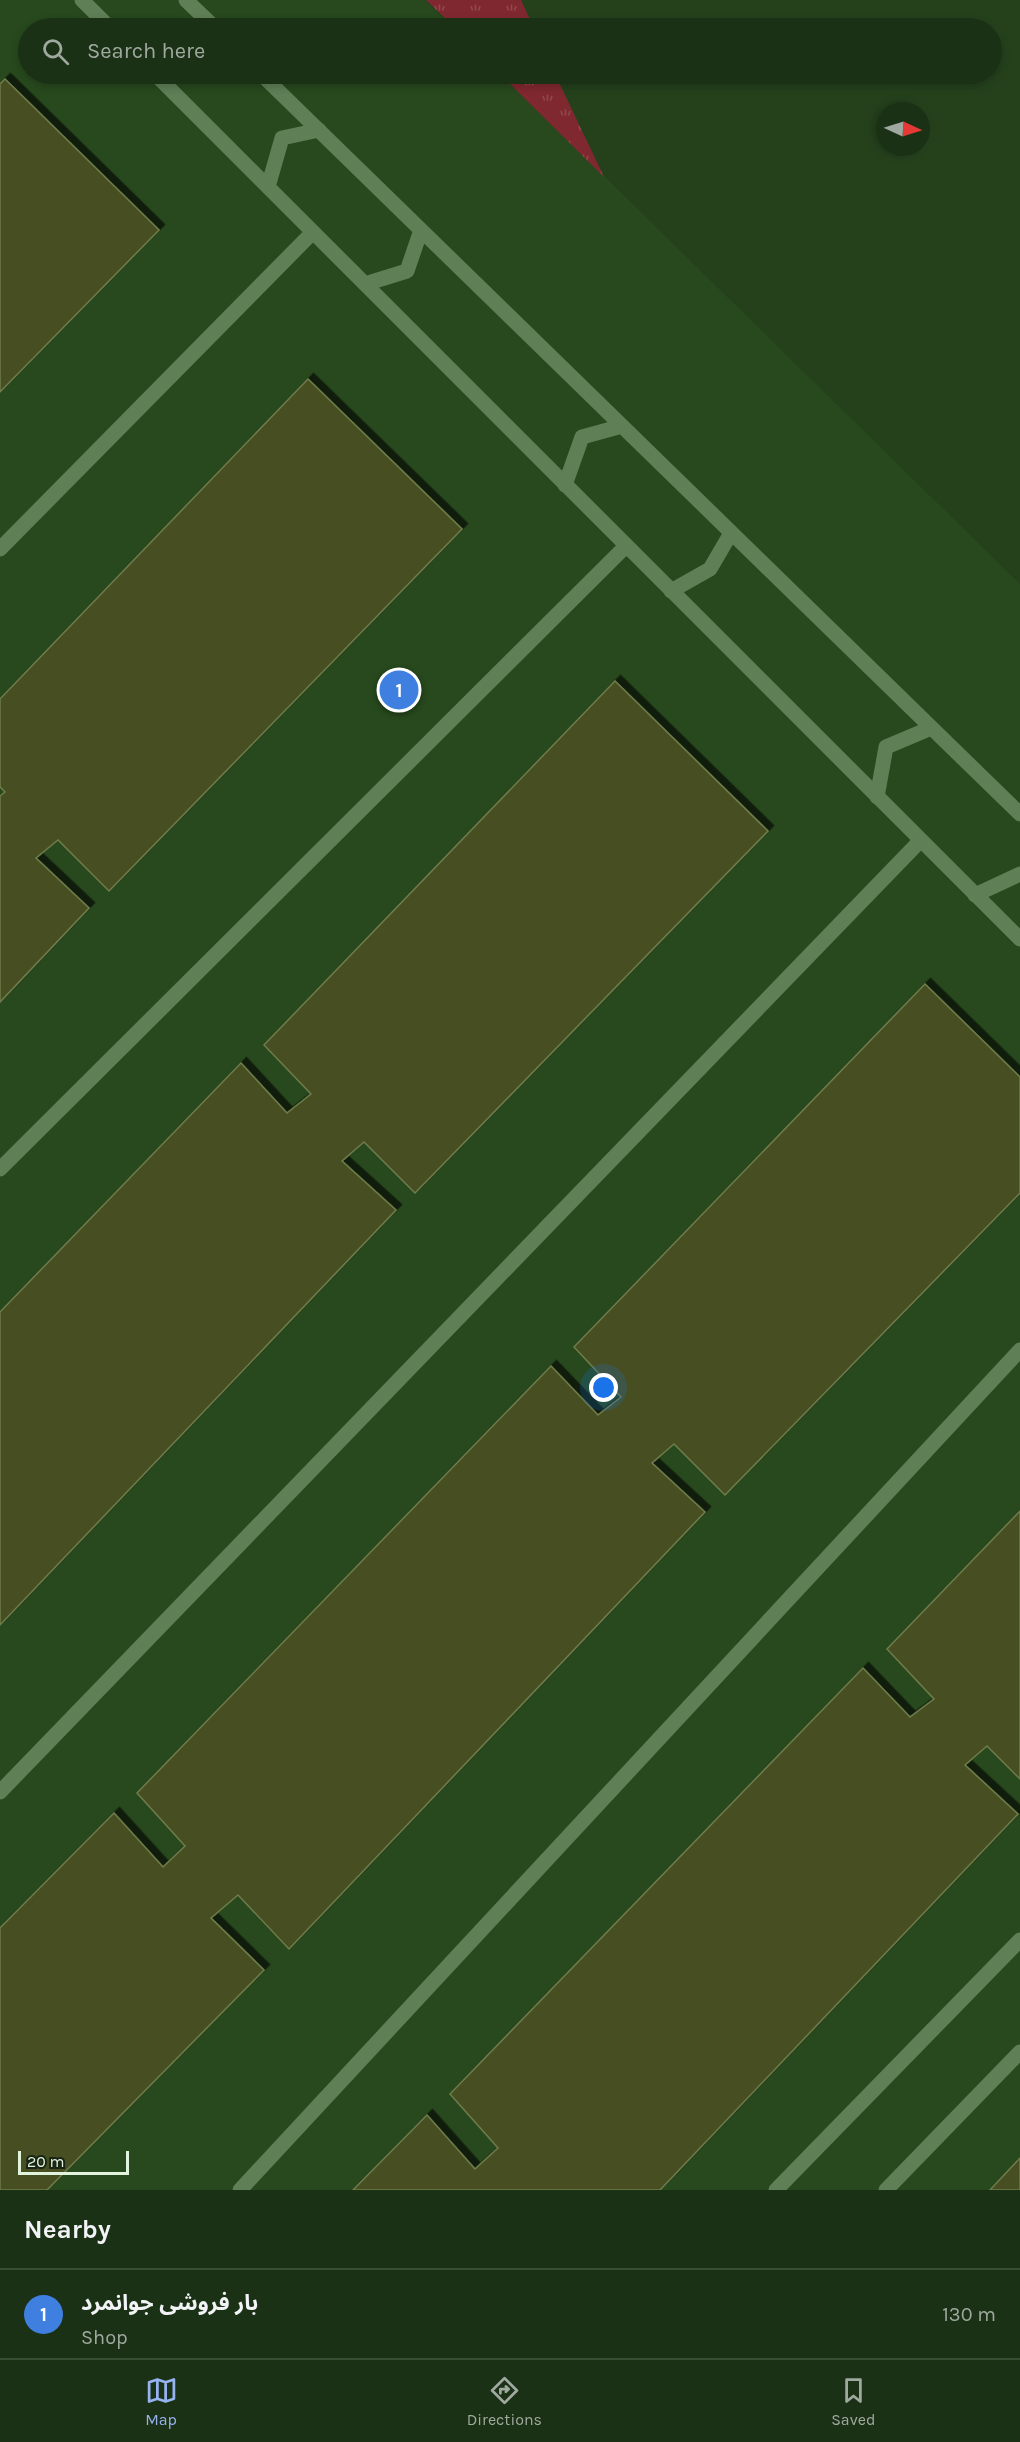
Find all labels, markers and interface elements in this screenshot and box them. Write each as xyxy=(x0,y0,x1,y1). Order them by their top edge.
search box xyxy=(18,18,1002,84)
icon: search xyxy=(39,35,72,68)
text: Search here xyxy=(87,38,205,64)
north arrow xyxy=(876,102,930,156)
pin: 1 xyxy=(380,668,418,712)
your location xyxy=(589,1373,618,1402)
scale bar xyxy=(18,2148,129,2176)
text: 20 m xyxy=(27,2152,65,2171)
text: Nearby xyxy=(24,2214,111,2245)
text: بار فروشی جوانمرد xyxy=(81,2290,258,2316)
text: 1 xyxy=(40,2303,47,2326)
text: 130 m xyxy=(942,2303,996,2326)
text: Shop xyxy=(81,2326,128,2349)
tab: Map xyxy=(145,2374,178,2429)
tab: Directions xyxy=(467,2374,542,2429)
tab: Saved xyxy=(831,2374,875,2429)

